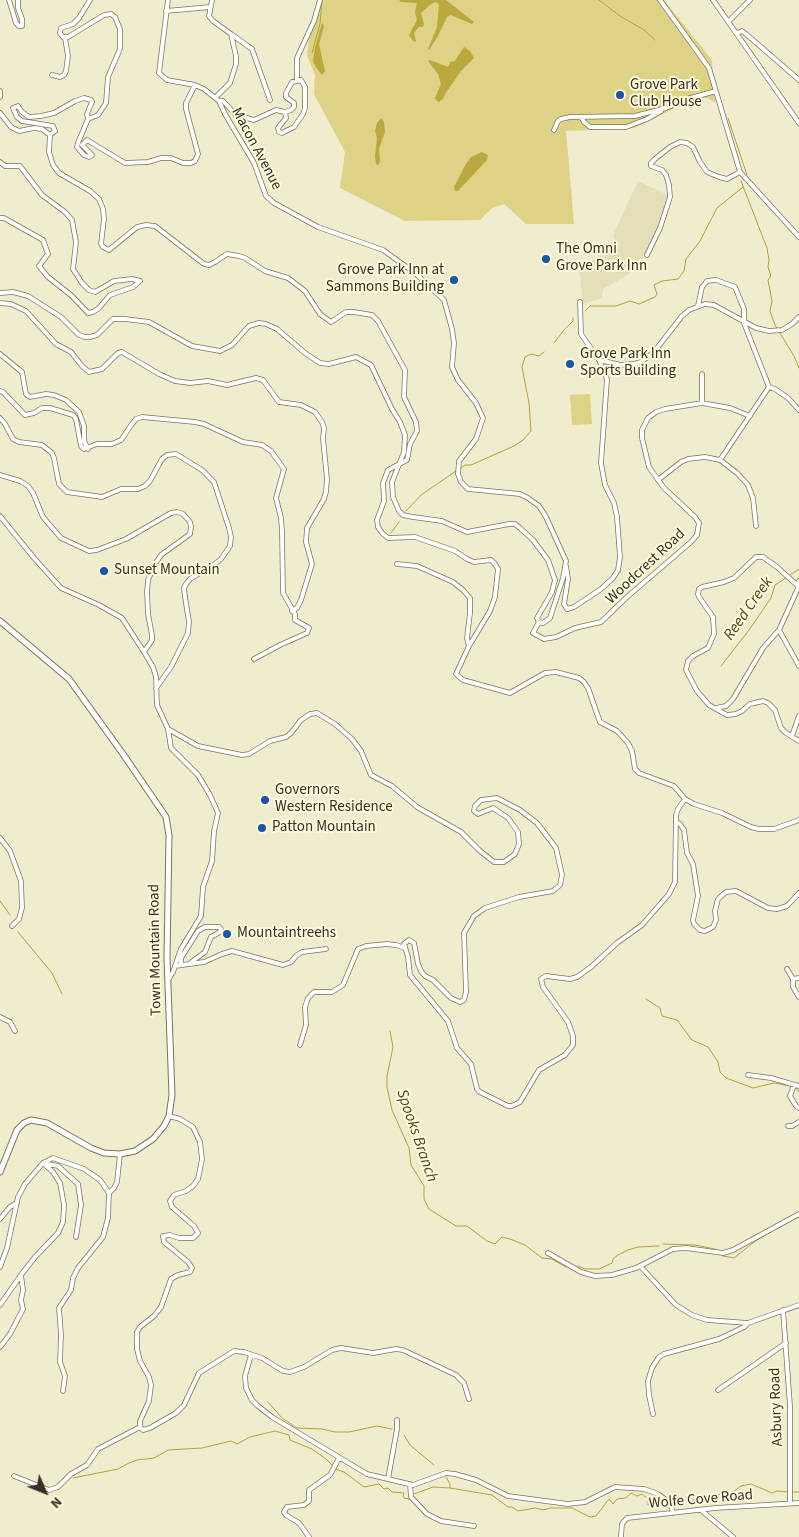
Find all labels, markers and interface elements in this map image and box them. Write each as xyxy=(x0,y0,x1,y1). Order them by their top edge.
place label: Grove Park Club House xyxy=(630,77,702,112)
marker: Grove Park Club House xyxy=(614,89,626,101)
street label: Macon Avenue xyxy=(227,105,285,193)
place label: The Omni Grove Park Inn xyxy=(556,241,647,276)
marker: The Omni Grove Park Inn xyxy=(540,253,552,265)
place label: Grove Park Inn at Sammons Building xyxy=(326,262,444,297)
marker: Grove Park Inn at Sammons Building xyxy=(448,274,460,286)
place label: Grove Park Inn Sports Building xyxy=(580,346,676,381)
marker: Grove Park Inn Sports Building xyxy=(564,358,576,370)
street label: Woodcrest Road xyxy=(603,526,689,608)
place label: Sunset Mountain xyxy=(114,562,220,580)
marker: Sunset Mountain xyxy=(98,565,110,577)
water label: Reed Creek xyxy=(720,574,778,644)
place label: Governors Western Residence xyxy=(275,782,393,817)
marker: Governors Western Residence xyxy=(259,794,271,806)
place label: Patton Mountain xyxy=(272,819,376,837)
marker: Patton Mountain xyxy=(256,822,268,834)
street label: Town Mountain Road xyxy=(146,884,166,1016)
place label: Mountaintreehs xyxy=(237,925,336,943)
marker: Mountaintreehs xyxy=(221,928,233,940)
water label: Spooks Branch xyxy=(391,1087,441,1185)
street label: Asbury Road xyxy=(767,1367,787,1447)
north arrow xyxy=(20,1467,70,1517)
street label: Wolfe Cove Road xyxy=(648,1486,754,1514)
text: N xyxy=(45,1492,66,1513)

